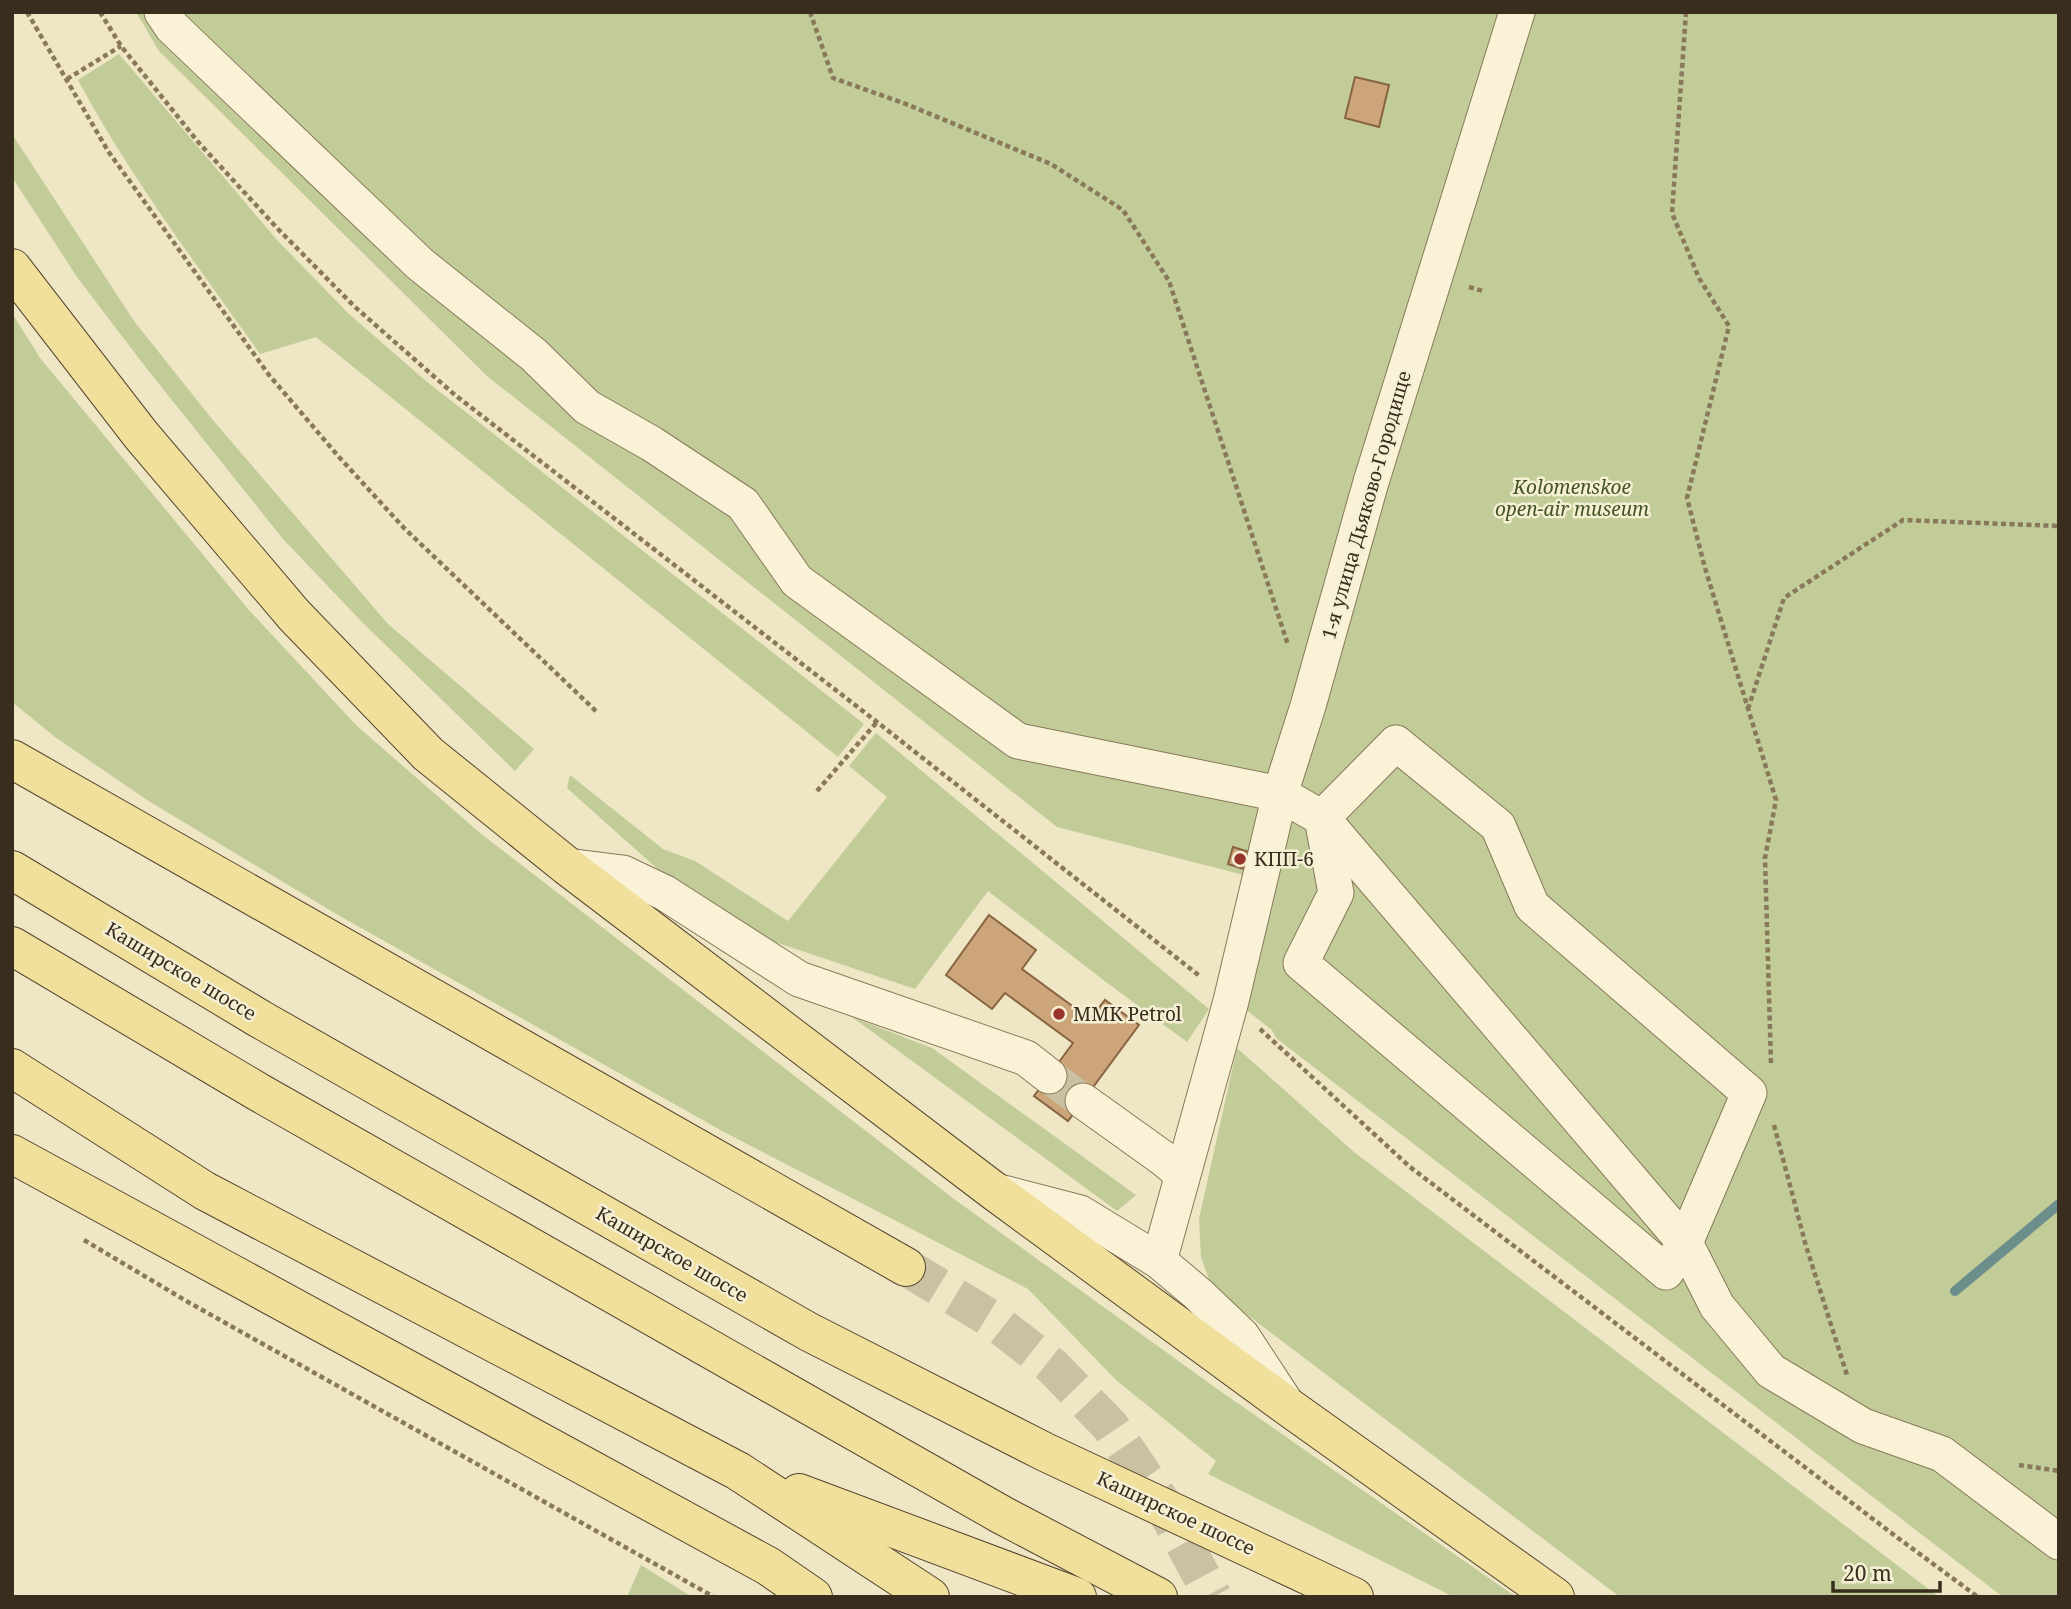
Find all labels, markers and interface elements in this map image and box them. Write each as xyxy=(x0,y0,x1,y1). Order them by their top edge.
street label: 1-я улица Дьяково-Городище xyxy=(1315,368,1417,642)
park label: Kolomenskoe open-air museum xyxy=(1495,474,1649,522)
place label: КПП-6 xyxy=(1254,846,1314,872)
marker: КПП-6 xyxy=(1232,851,1248,867)
street label: Каширское шоссе xyxy=(101,916,261,1026)
place label: ММК Petrol xyxy=(1073,1001,1182,1027)
marker: ММК Petrol xyxy=(1051,1006,1067,1022)
street label: Каширское шоссе xyxy=(591,1200,753,1308)
street label: Каширское шоссе xyxy=(1093,1465,1259,1561)
scale bar xyxy=(1833,1550,1940,1594)
text: 20 m xyxy=(1843,1559,1892,1587)

